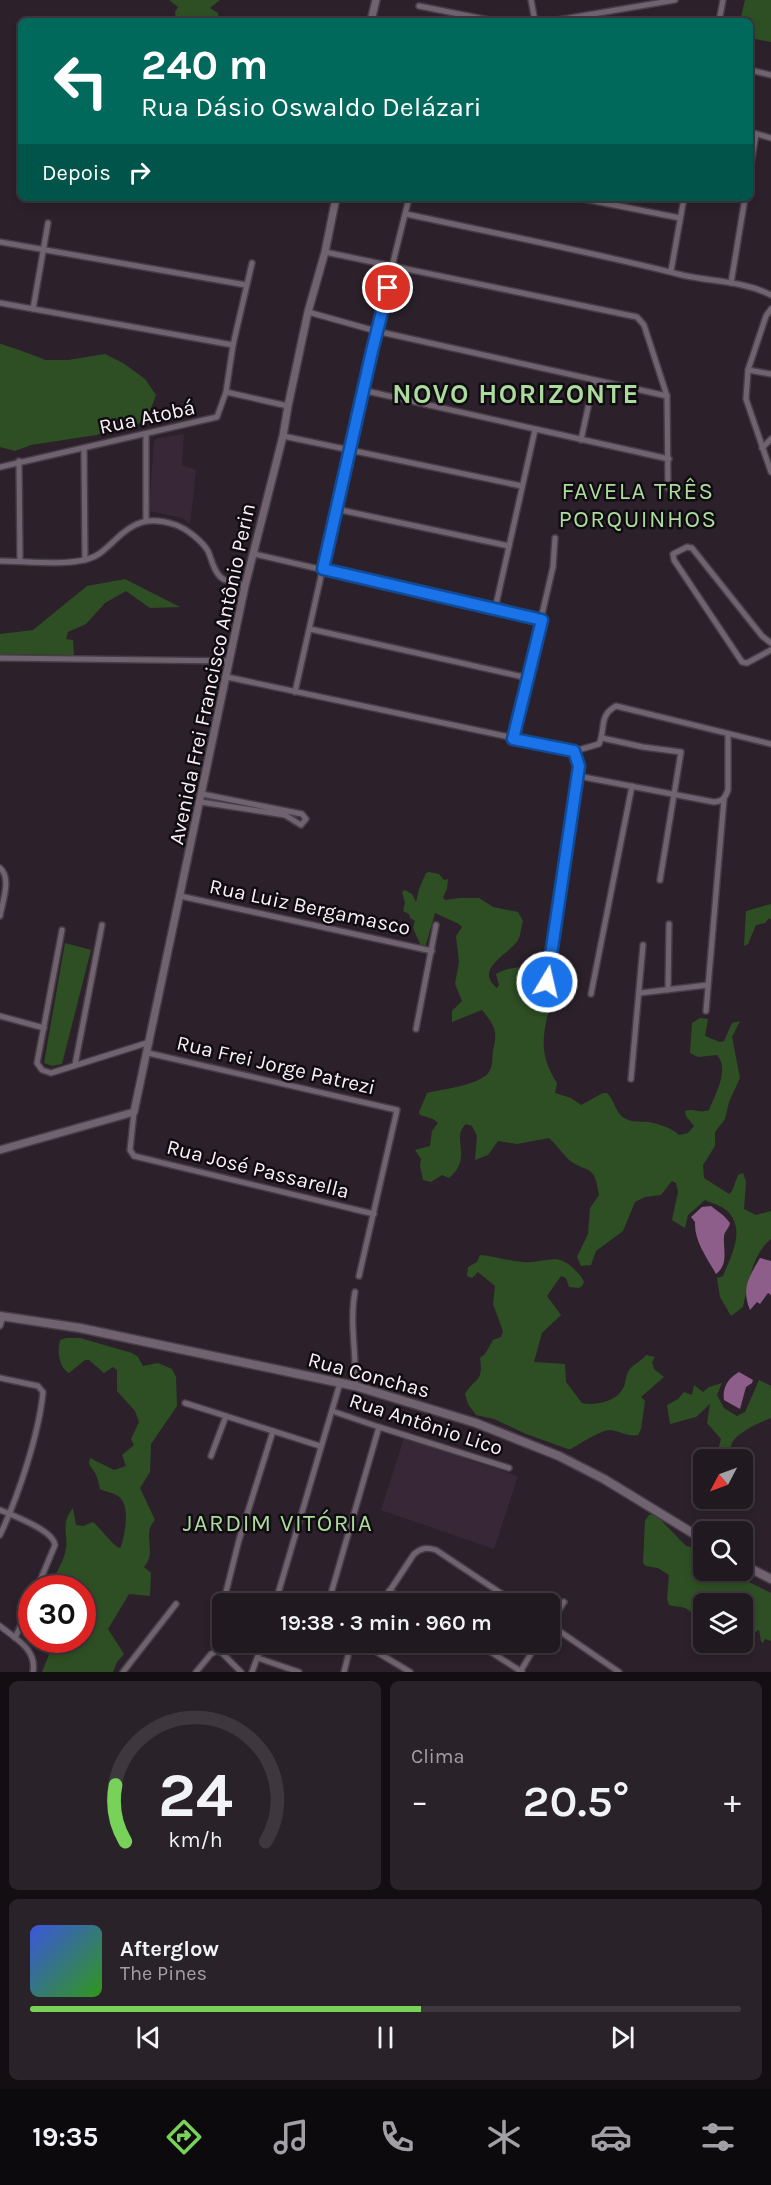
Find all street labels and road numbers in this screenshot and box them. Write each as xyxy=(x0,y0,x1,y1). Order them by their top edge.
street label: Rua Atobá xyxy=(97,395,197,439)
street label: Avenida Frei Francisco Antônio Perin xyxy=(164,501,260,847)
street label: Rua Luiz Bergamasco xyxy=(207,874,413,940)
street label: Rua Frei Jorge Patrezi xyxy=(174,1030,378,1100)
street label: Rua José Passarella xyxy=(164,1135,352,1203)
street label: Rua Conchas xyxy=(305,1347,433,1403)
street label: Rua Antônio Lico xyxy=(346,1388,506,1460)

